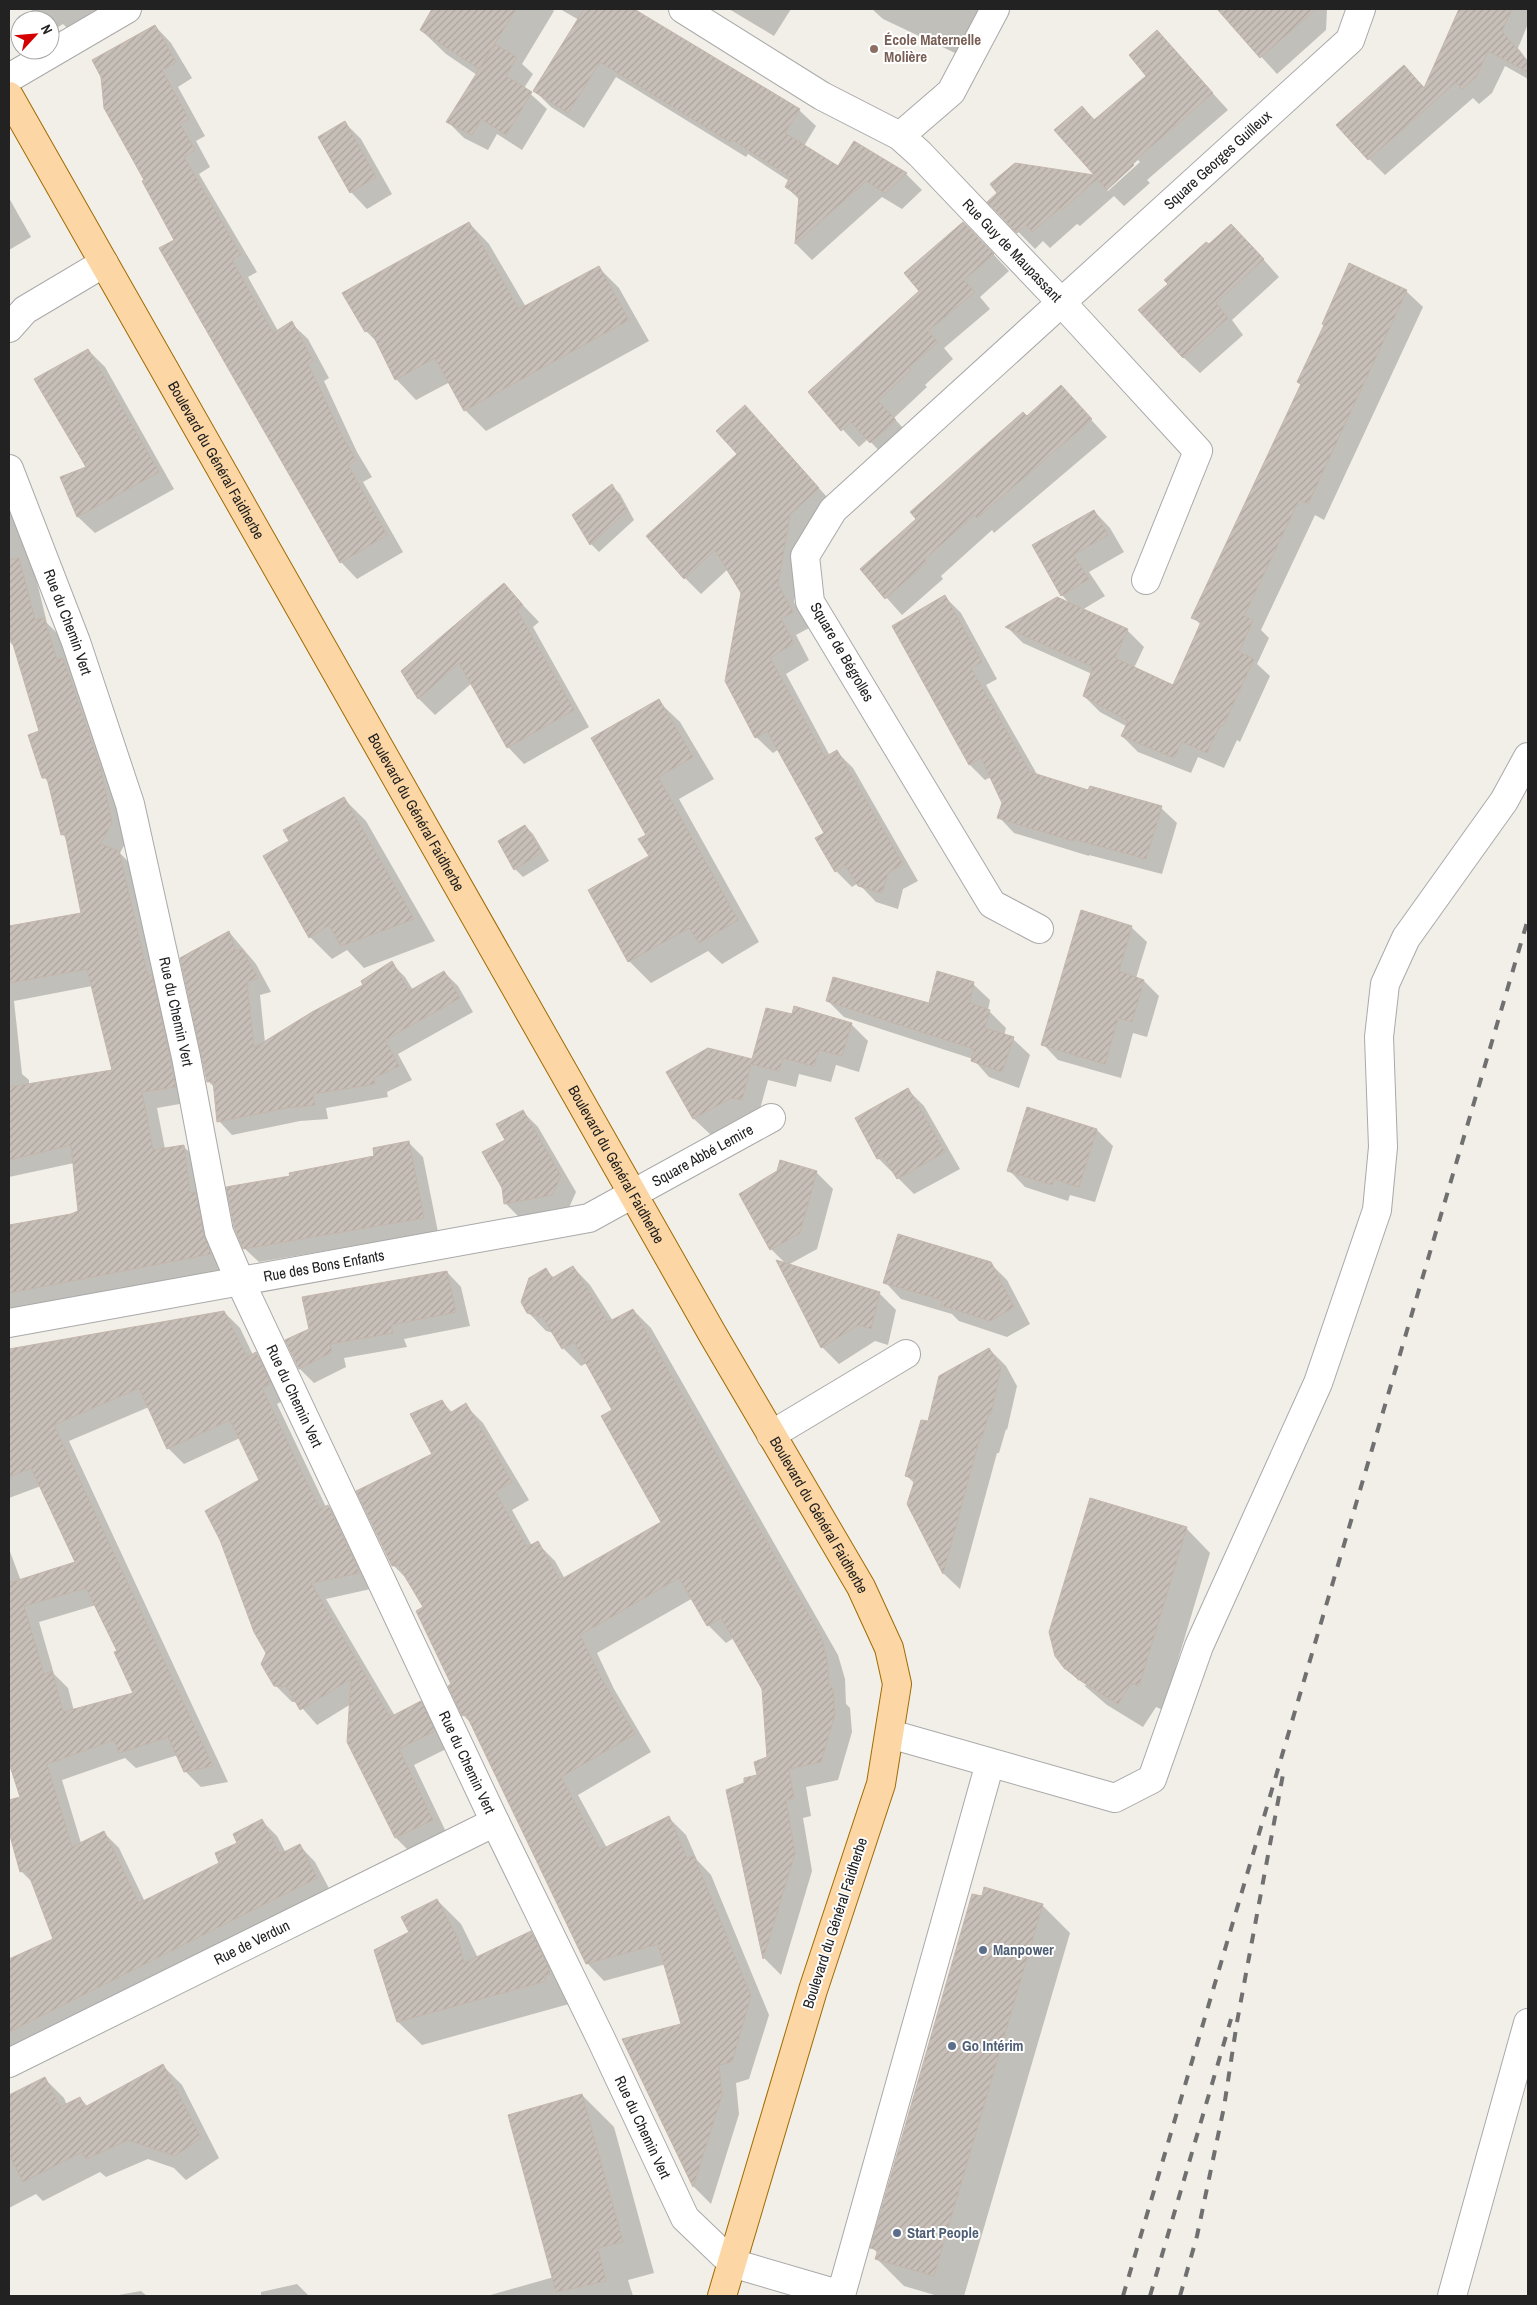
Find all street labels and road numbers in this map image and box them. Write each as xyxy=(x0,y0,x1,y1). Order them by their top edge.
street label: Square Georges Guilleux xyxy=(1159,105,1277,214)
street label: Rue Guy de Maupassant xyxy=(958,194,1067,307)
street label: Boulevard du Général Faidherbe xyxy=(163,377,270,543)
street label: Rue du Chemin Vert xyxy=(39,566,97,678)
street label: Square de Bégrolles xyxy=(805,598,879,705)
street label: Boulevard du Général Faidherbe xyxy=(363,729,470,895)
street label: Rue du Chemin Vert xyxy=(154,955,199,1069)
street label: Boulevard du Général Faidherbe xyxy=(563,1081,670,1247)
street label: Square Abbé Lemire xyxy=(648,1119,757,1192)
street label: Rue des Bons Enfants xyxy=(262,1244,386,1287)
street label: Rue du Chemin Vert xyxy=(261,1341,328,1451)
street label: Boulevard du Général Faidherbe xyxy=(765,1433,874,1597)
street label: Rue du Chemin Vert xyxy=(434,1707,501,1818)
street label: Boulevard du Général Faidherbe xyxy=(797,1835,872,2011)
street label: Rue de Verdun xyxy=(210,1915,293,1970)
street label: Rue du Chemin Vert xyxy=(610,2072,676,2183)

